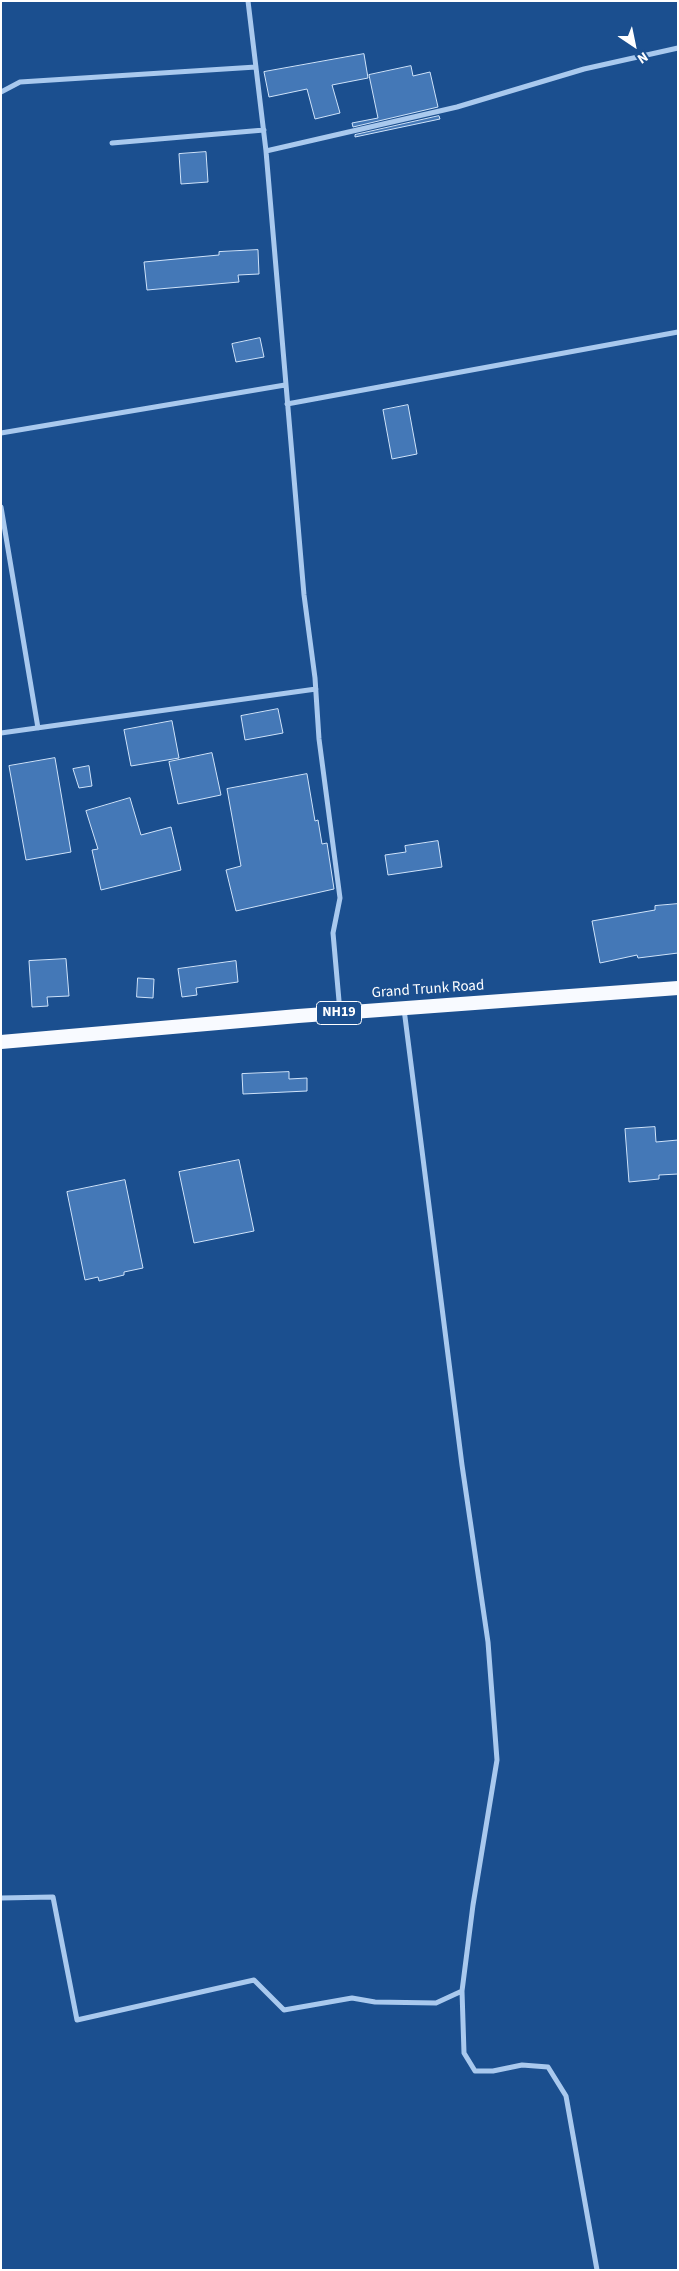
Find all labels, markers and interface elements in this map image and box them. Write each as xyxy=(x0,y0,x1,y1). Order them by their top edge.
north arrow xyxy=(609,20,659,70)
text: N xyxy=(633,47,652,68)
street label: Grand Trunk Road xyxy=(371,977,485,1003)
road number: NH19 xyxy=(316,1001,362,1024)

